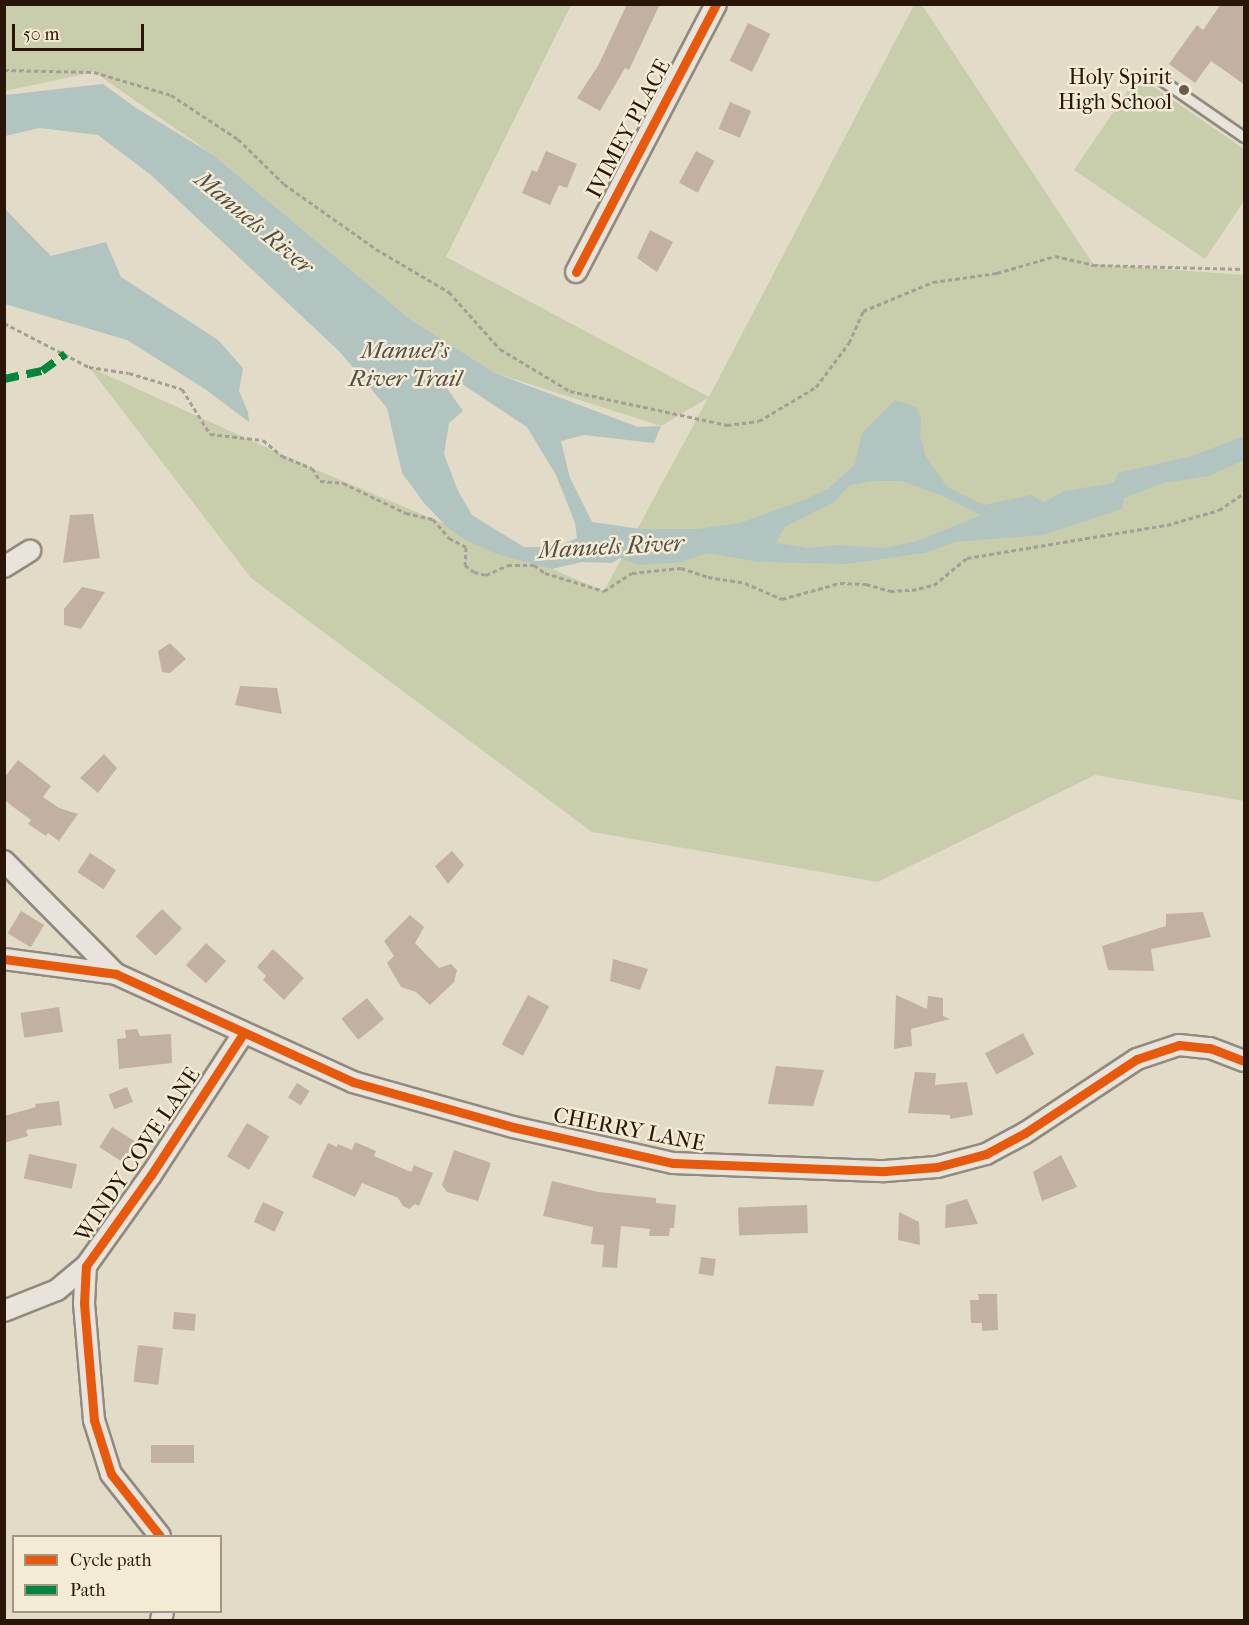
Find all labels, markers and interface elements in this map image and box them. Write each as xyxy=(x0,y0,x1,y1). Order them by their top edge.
scale bar xyxy=(15,12,147,50)
text: 50 m xyxy=(23,24,59,45)
street label: IVIMEY PLACE xyxy=(581,55,677,203)
place label: Holy Spirit High School xyxy=(1058,64,1172,116)
marker: Holy Spirit High School xyxy=(1177,83,1191,97)
water label: Manuels River xyxy=(189,165,319,281)
water label: Manuel's River Trail xyxy=(349,337,461,393)
water label: Manuels River xyxy=(537,529,685,565)
street label: WINDY COVE LANE xyxy=(70,1063,206,1247)
street label: CHERRY LANE xyxy=(551,1102,707,1158)
legend xyxy=(12,1535,222,1613)
text: Cycle path xyxy=(70,1550,151,1571)
text: Path xyxy=(70,1580,106,1601)

